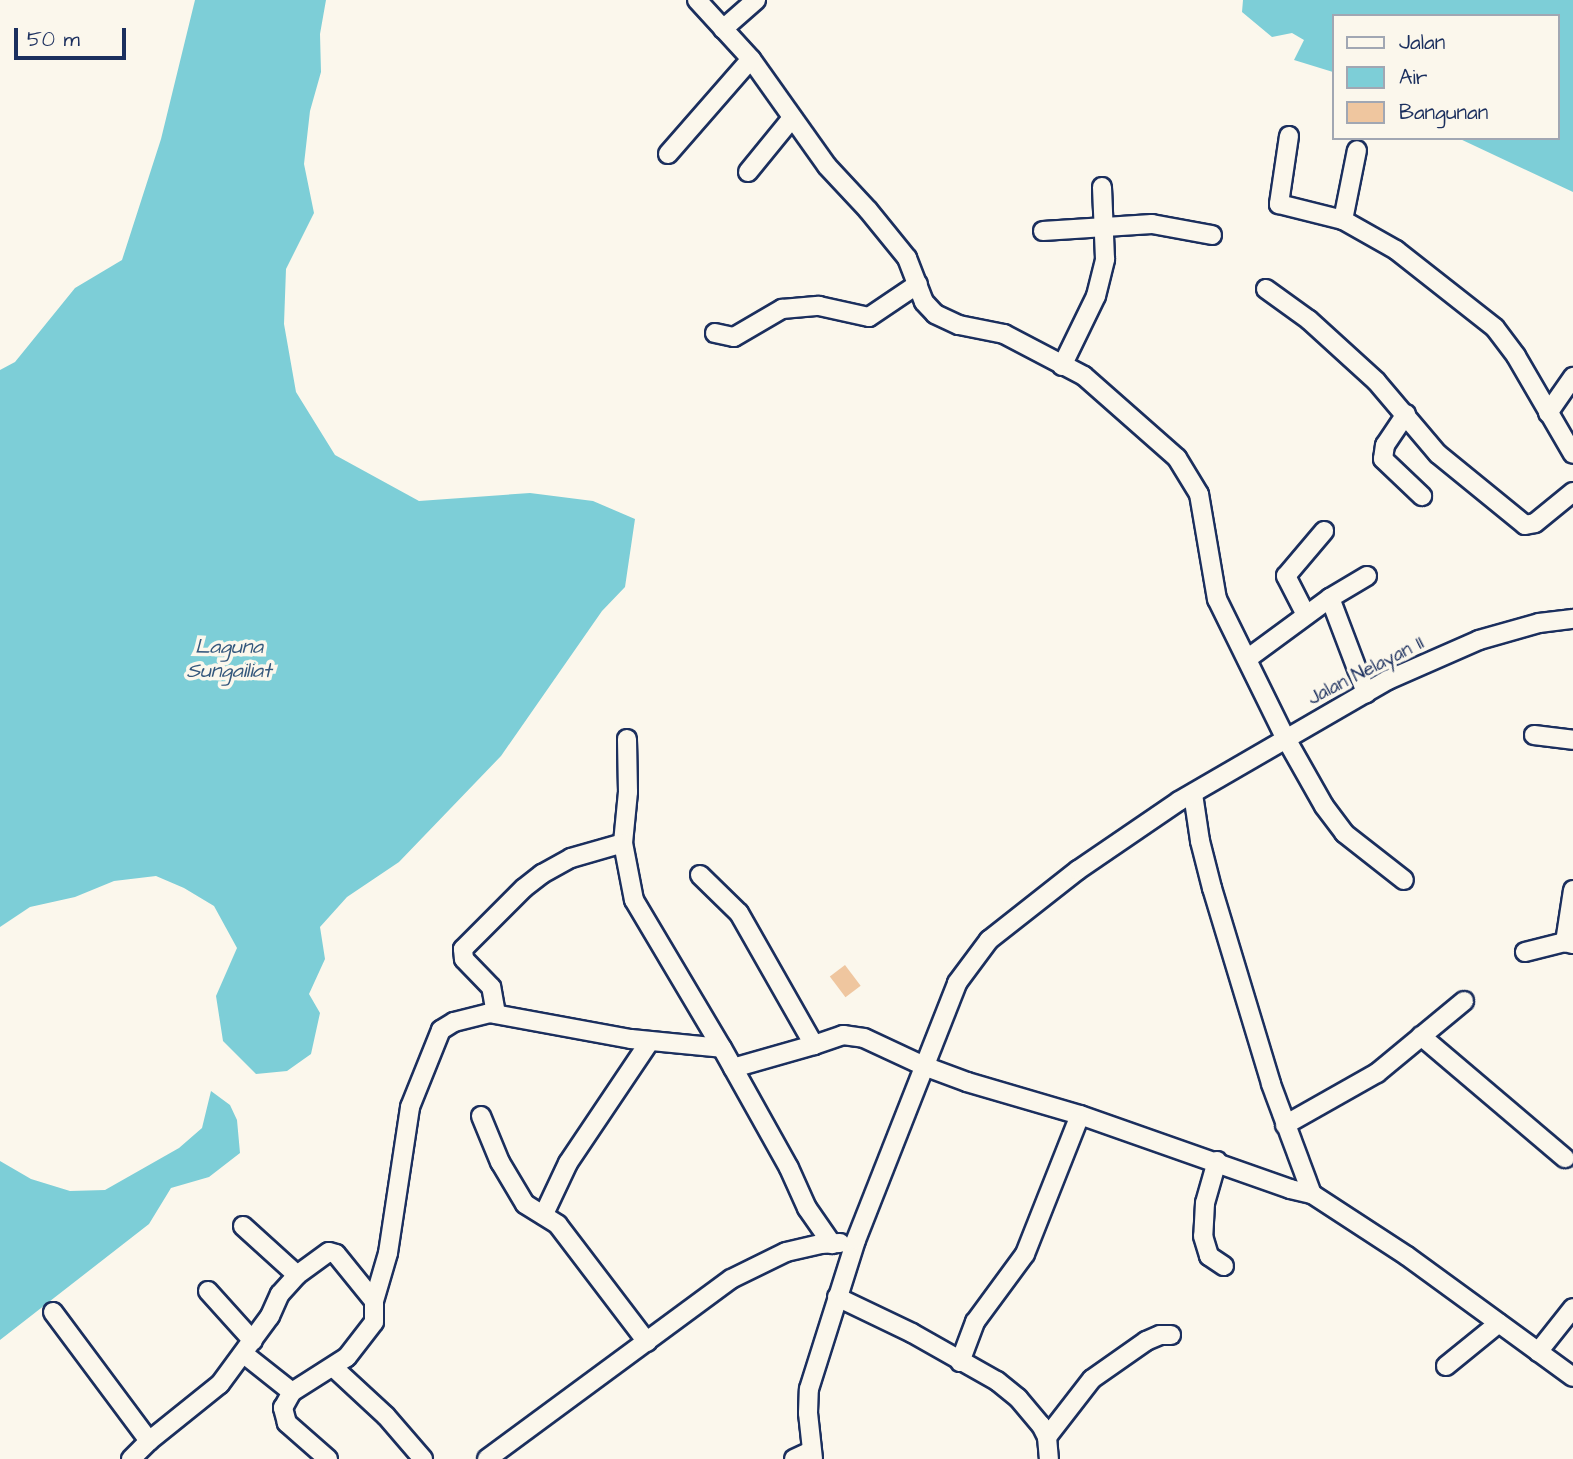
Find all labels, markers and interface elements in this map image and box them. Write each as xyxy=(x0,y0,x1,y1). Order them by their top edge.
scale bar xyxy=(18,14,130,58)
legend xyxy=(1332,14,1559,140)
text: 50 m xyxy=(27,25,80,54)
text: Jalan xyxy=(1399,28,1445,57)
text: Air xyxy=(1399,63,1427,92)
text: Bangunan xyxy=(1399,98,1488,127)
street label: Jalan Nelayan II xyxy=(1304,632,1428,710)
water label: Laguna Sungailiat xyxy=(186,634,272,684)

